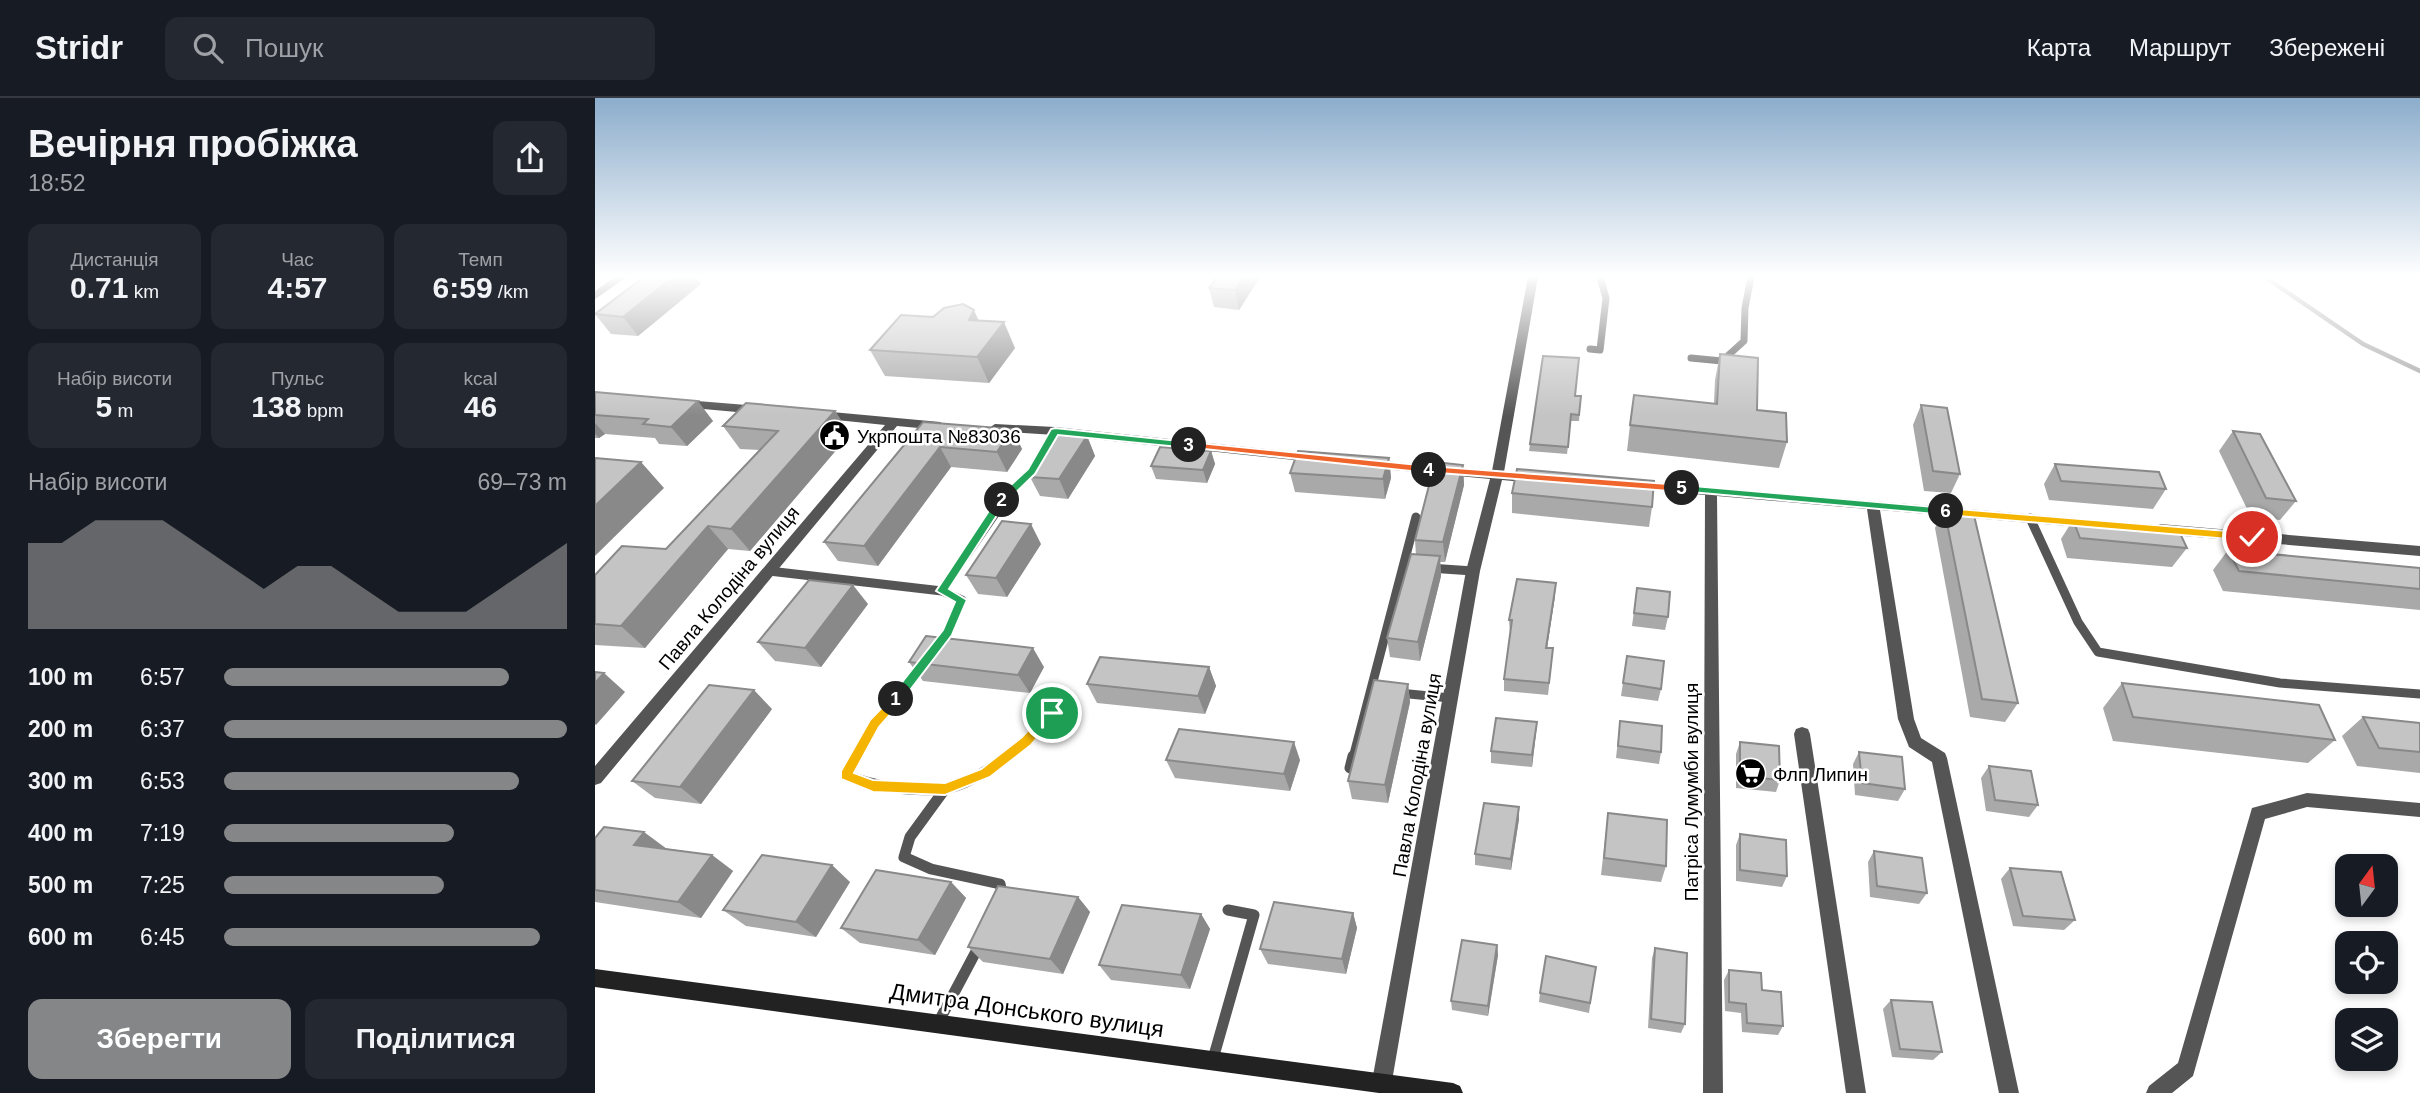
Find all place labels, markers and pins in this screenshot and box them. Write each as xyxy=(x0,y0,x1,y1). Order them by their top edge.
public building icon: Укрпошта №83036 xyxy=(817,419,851,453)
place label: Укрпошта №83036 xyxy=(857,426,1021,447)
pin: 3 xyxy=(1171,428,1207,462)
pin: 4 xyxy=(1411,452,1447,488)
pin: 5 xyxy=(1665,470,1699,506)
pin: 2 xyxy=(985,482,1019,518)
pin: 6 xyxy=(1929,494,1963,528)
pin xyxy=(2222,507,2282,567)
pin: 1 xyxy=(879,682,913,716)
pin xyxy=(1022,683,1082,743)
supermarket icon: Флп Липин xyxy=(1733,757,1767,791)
place label: Флп Липин xyxy=(1773,764,1868,785)

